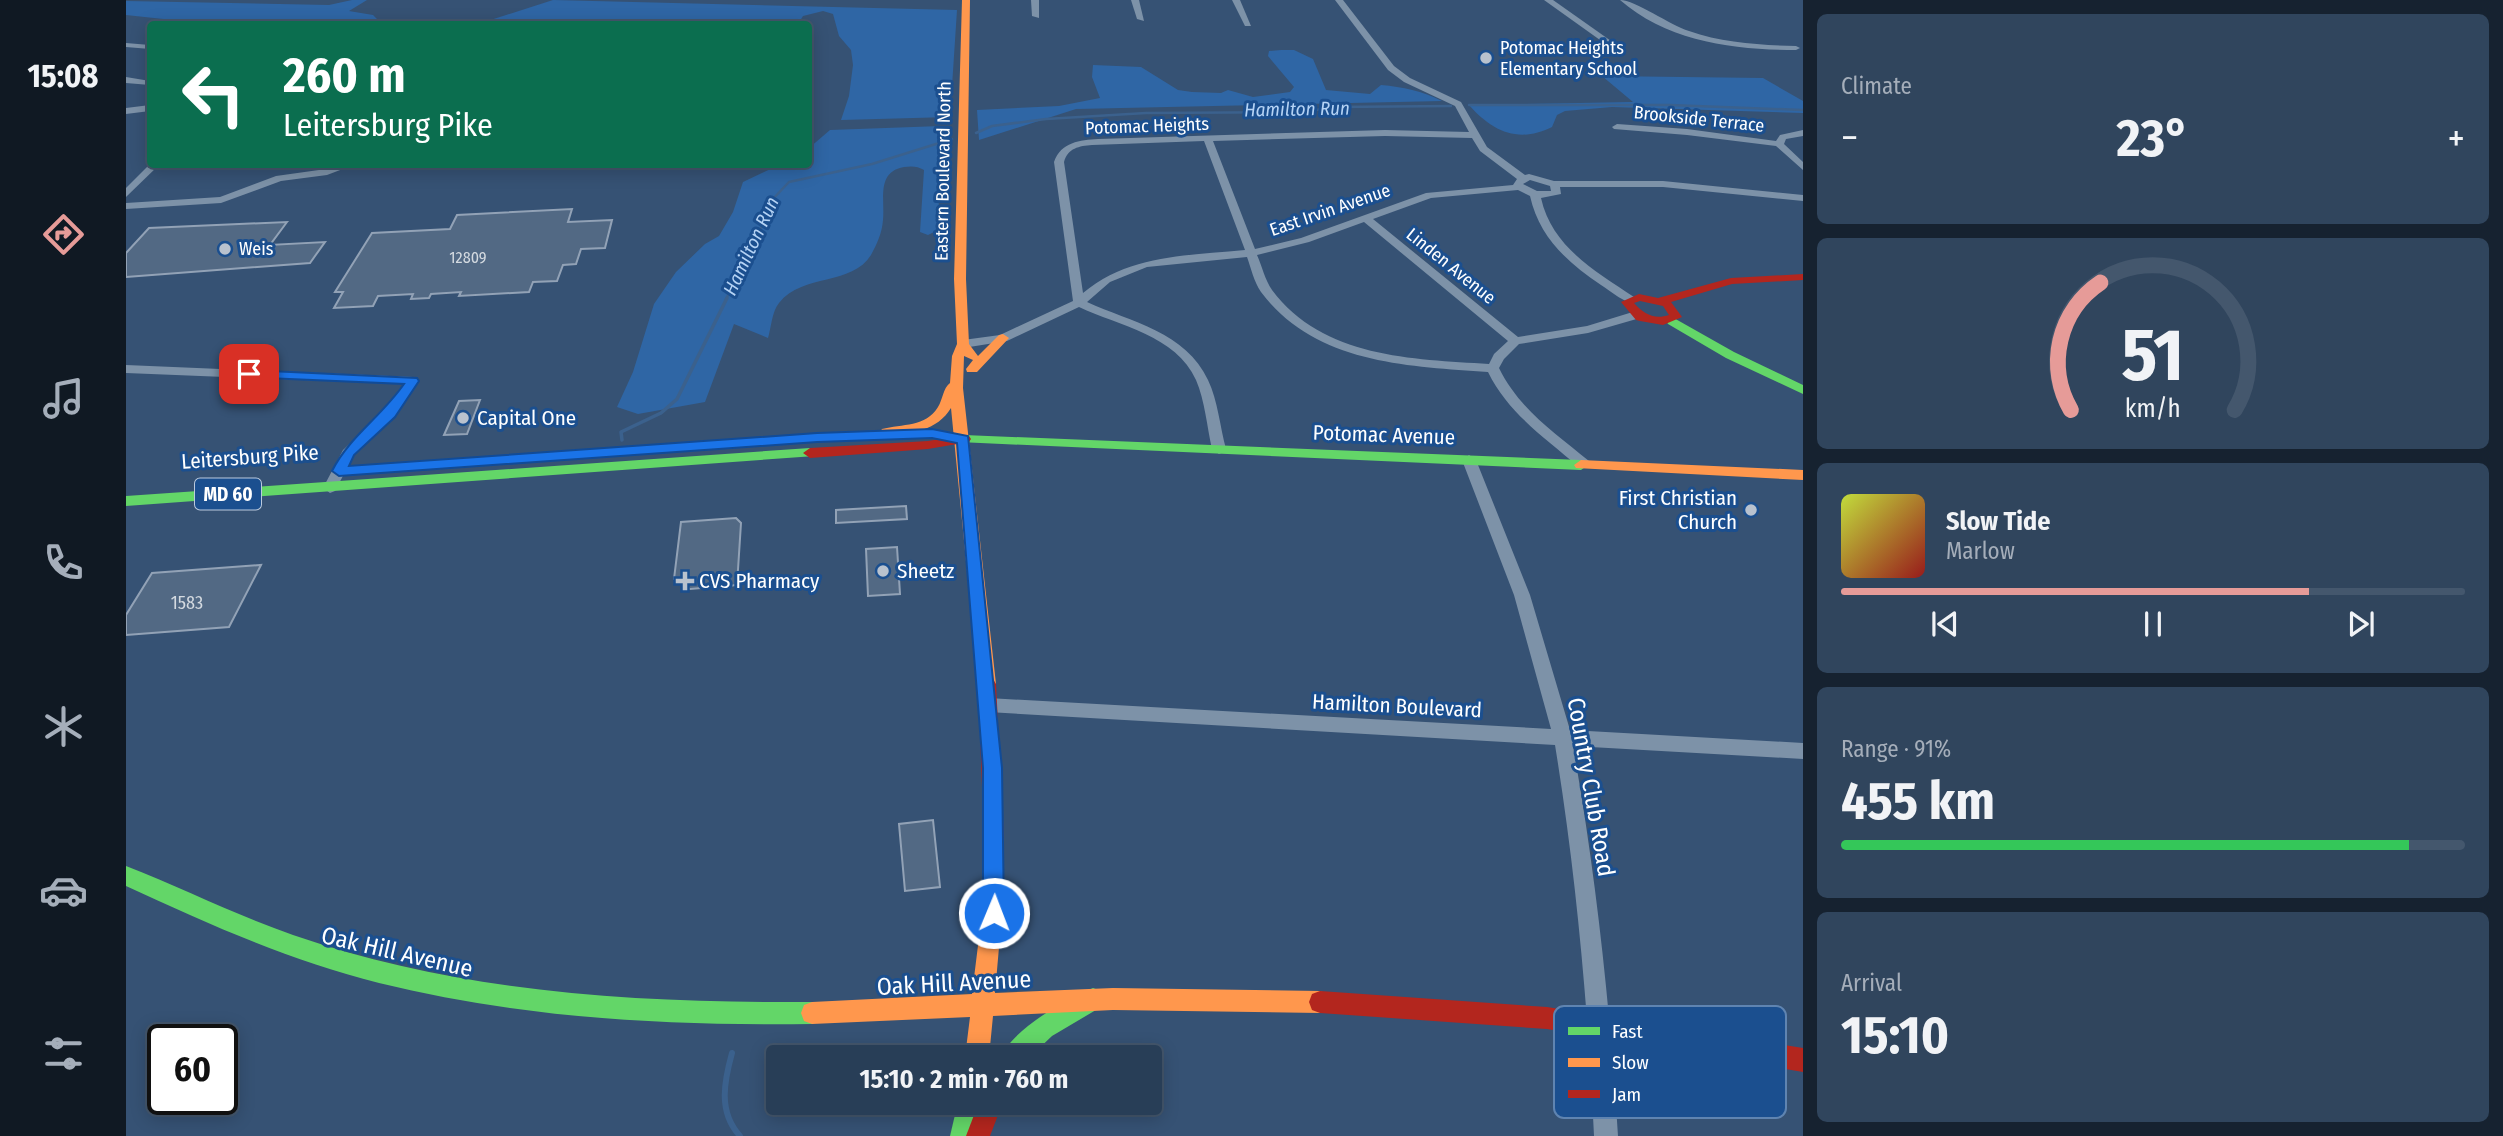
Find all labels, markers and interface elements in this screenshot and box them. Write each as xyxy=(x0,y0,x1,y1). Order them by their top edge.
place label: Potomac Heights Elementary School xyxy=(1500,37,1637,80)
text: 260 m xyxy=(283,46,406,105)
icon: left xyxy=(168,49,259,140)
marker: Potomac Heights Elementary School xyxy=(1478,50,1494,66)
text: 15:08 xyxy=(28,57,98,95)
text: Climate xyxy=(1841,72,1912,100)
street label: Eastern Boulevard North xyxy=(930,81,956,261)
water label: Hamilton Run xyxy=(1244,97,1350,121)
street label: Brookside Terrace xyxy=(1633,101,1765,137)
text: Leitersburg Pike xyxy=(283,106,493,144)
text: 23° xyxy=(2116,107,2189,170)
street label: Potomac Heights xyxy=(1085,113,1210,139)
text: − xyxy=(1841,115,1858,161)
text: + xyxy=(2448,115,2465,161)
street label: East Irvin Avenue xyxy=(1267,179,1393,241)
water label: Hamilton Run xyxy=(718,193,784,299)
icon: directions xyxy=(39,210,88,259)
street label: Linden Avenue xyxy=(1402,223,1500,309)
place label: Weis xyxy=(239,238,274,260)
marker: Weis xyxy=(217,241,233,257)
house number: 12809 xyxy=(449,248,487,267)
text: 51 xyxy=(2122,312,2184,399)
pin xyxy=(219,344,279,404)
icon: arrive xyxy=(230,355,268,393)
icon: music xyxy=(39,374,88,423)
text: km/h xyxy=(2125,393,2181,423)
place label: Capital One xyxy=(477,405,576,431)
marker: Capital One xyxy=(455,410,471,426)
street label: Potomac Avenue xyxy=(1312,420,1456,450)
street label: Leitersburg Pike xyxy=(180,439,320,475)
road number: MD 60 xyxy=(195,478,261,509)
place label: First Christian Church xyxy=(1619,485,1737,535)
marker: First Christian Church xyxy=(1743,502,1759,518)
text: Slow Tide xyxy=(1946,506,2050,537)
text: Marlow xyxy=(1946,537,2015,565)
icon: phone xyxy=(39,538,88,587)
place label: Sheetz xyxy=(897,558,954,584)
marker: Sheetz xyxy=(875,563,891,579)
place label: CVS Pharmacy xyxy=(699,568,820,594)
marker: CVS Pharmacy xyxy=(677,573,693,589)
house number: 1583 xyxy=(171,592,203,614)
icon: previous xyxy=(1926,605,1964,643)
icon: pause xyxy=(2134,605,2172,643)
icon: next xyxy=(2342,605,2380,643)
street label: Hamilton Boulevard xyxy=(1311,689,1483,723)
street label: Country Club Road xyxy=(1561,695,1621,879)
icon: climate xyxy=(39,702,88,751)
text: Range · 91% xyxy=(1841,735,1951,763)
text: 455 km xyxy=(1841,770,1995,833)
icon: car xyxy=(39,866,88,915)
position arrow xyxy=(957,876,1031,950)
street label: Oak Hill Avenue xyxy=(319,921,475,983)
street label: Oak Hill Avenue xyxy=(876,965,1032,1001)
text: Arrival xyxy=(1841,969,1902,997)
text: 15:10 xyxy=(1841,1004,1949,1067)
legend xyxy=(1554,1006,1786,1118)
text: Fast xyxy=(1612,1020,1643,1043)
speed limit sign: 60 xyxy=(147,1024,238,1115)
icon: filters xyxy=(39,1029,88,1078)
text: Slow xyxy=(1612,1051,1649,1074)
text: 15:10 · 2 min · 760 m xyxy=(860,1064,1068,1095)
text: Jam xyxy=(1612,1083,1641,1106)

